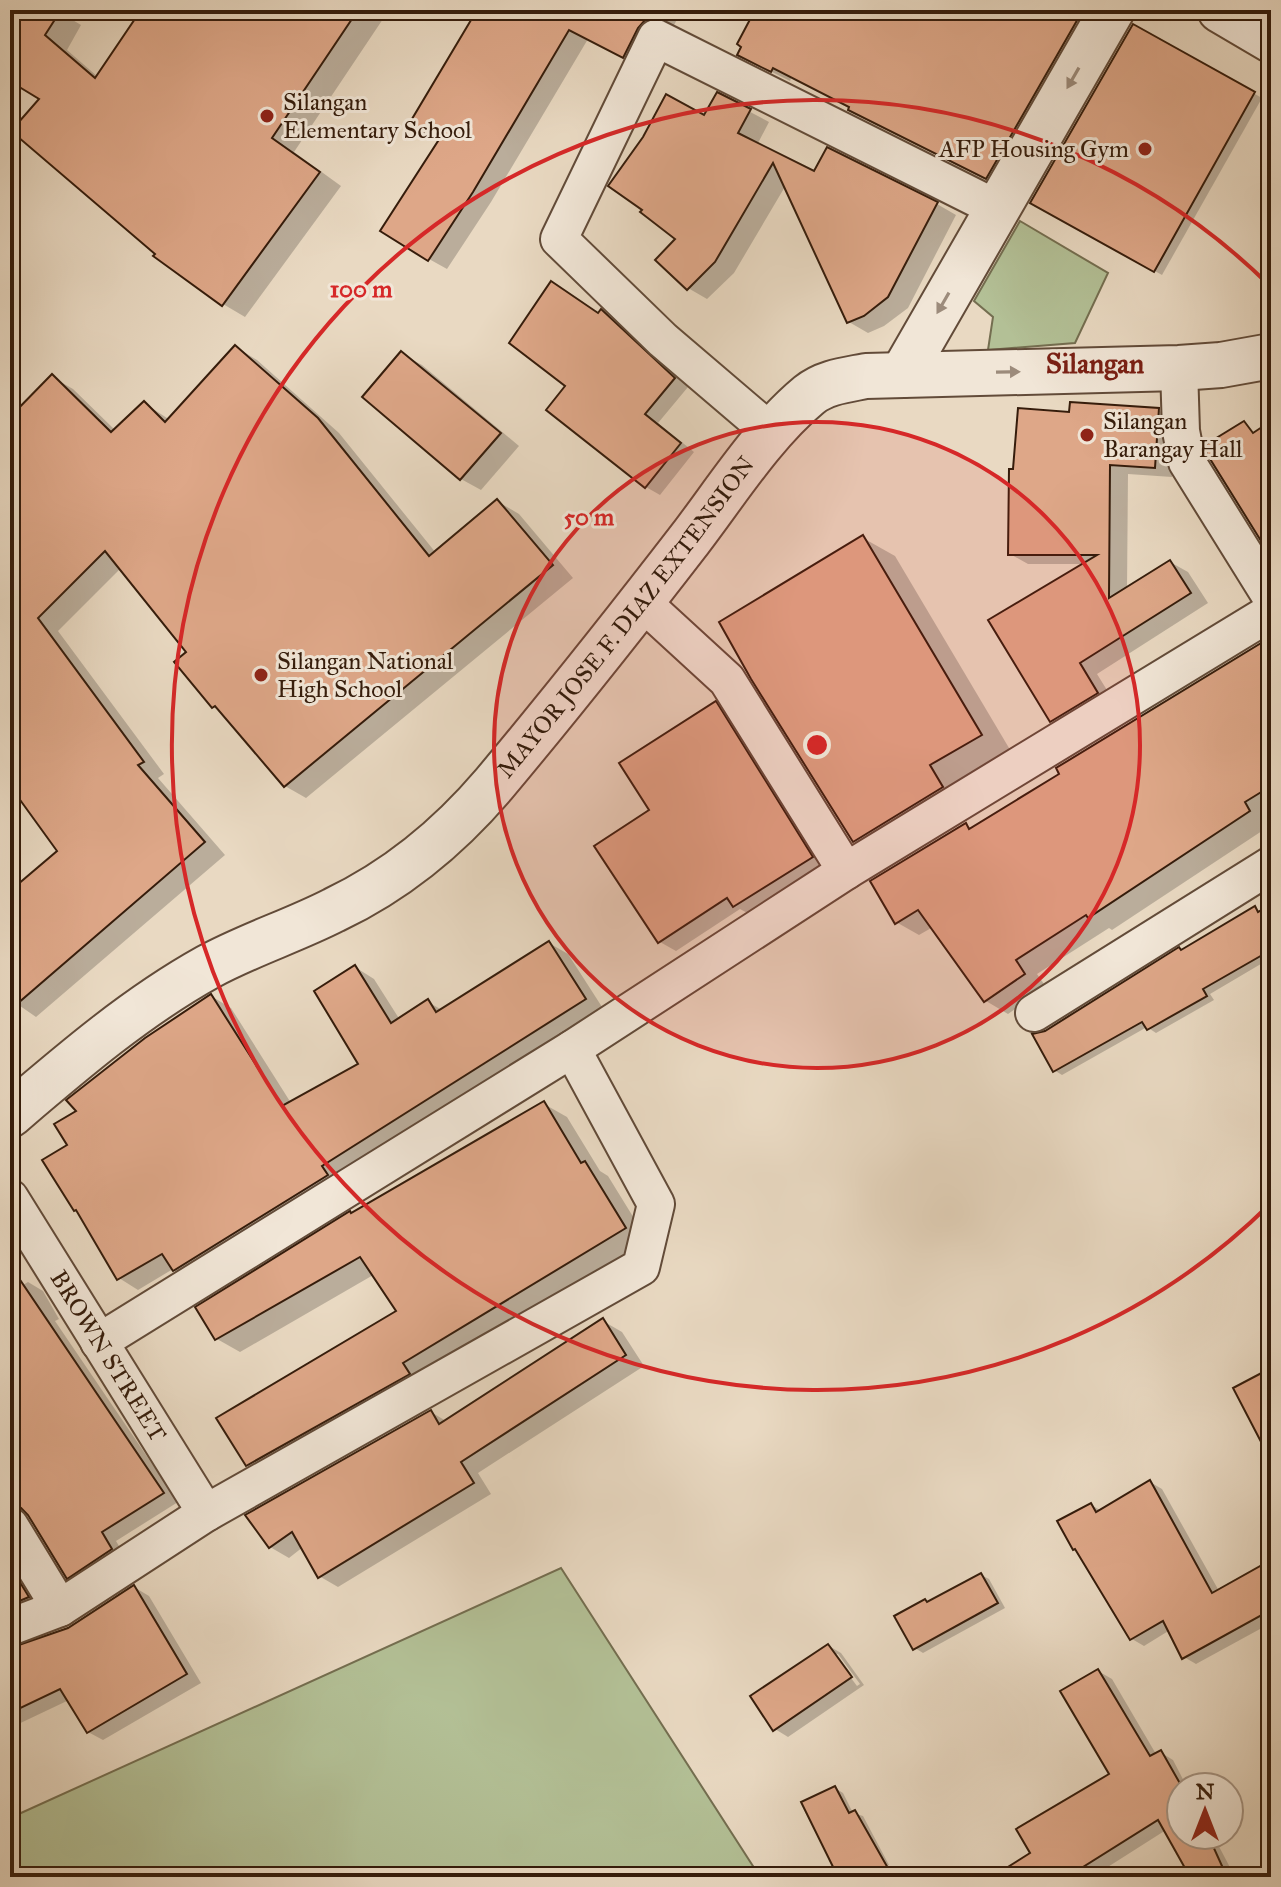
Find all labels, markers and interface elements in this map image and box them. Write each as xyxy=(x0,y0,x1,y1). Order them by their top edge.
one-way arrow xyxy=(1066,66,1080,89)
place label: Silangan Elementary School xyxy=(283,87,472,145)
marker: Silangan Elementary School xyxy=(258,107,276,125)
place label: AFP Housing Gym xyxy=(938,134,1129,164)
marker: AFP Housing Gym xyxy=(1136,140,1154,158)
text: 100 m xyxy=(330,274,393,304)
one-way arrow xyxy=(936,292,950,314)
district label: Silangan xyxy=(1046,346,1144,381)
one-way arrow xyxy=(996,366,1021,379)
place label: Silangan Barangay Hall xyxy=(1103,406,1243,464)
marker: Silangan Barangay Hall xyxy=(1078,426,1096,444)
street label: MAYOR JOSE F. DIAZ EXTENSION xyxy=(491,450,761,784)
text: 50 m xyxy=(564,502,615,532)
place label: Silangan National High School xyxy=(277,646,454,704)
marker: Silangan National High School xyxy=(252,666,270,684)
centre of rings xyxy=(803,731,831,759)
street label: BROWN STREET xyxy=(44,1265,173,1447)
north arrow xyxy=(1165,1771,1245,1851)
text: N xyxy=(1196,1778,1215,1805)

